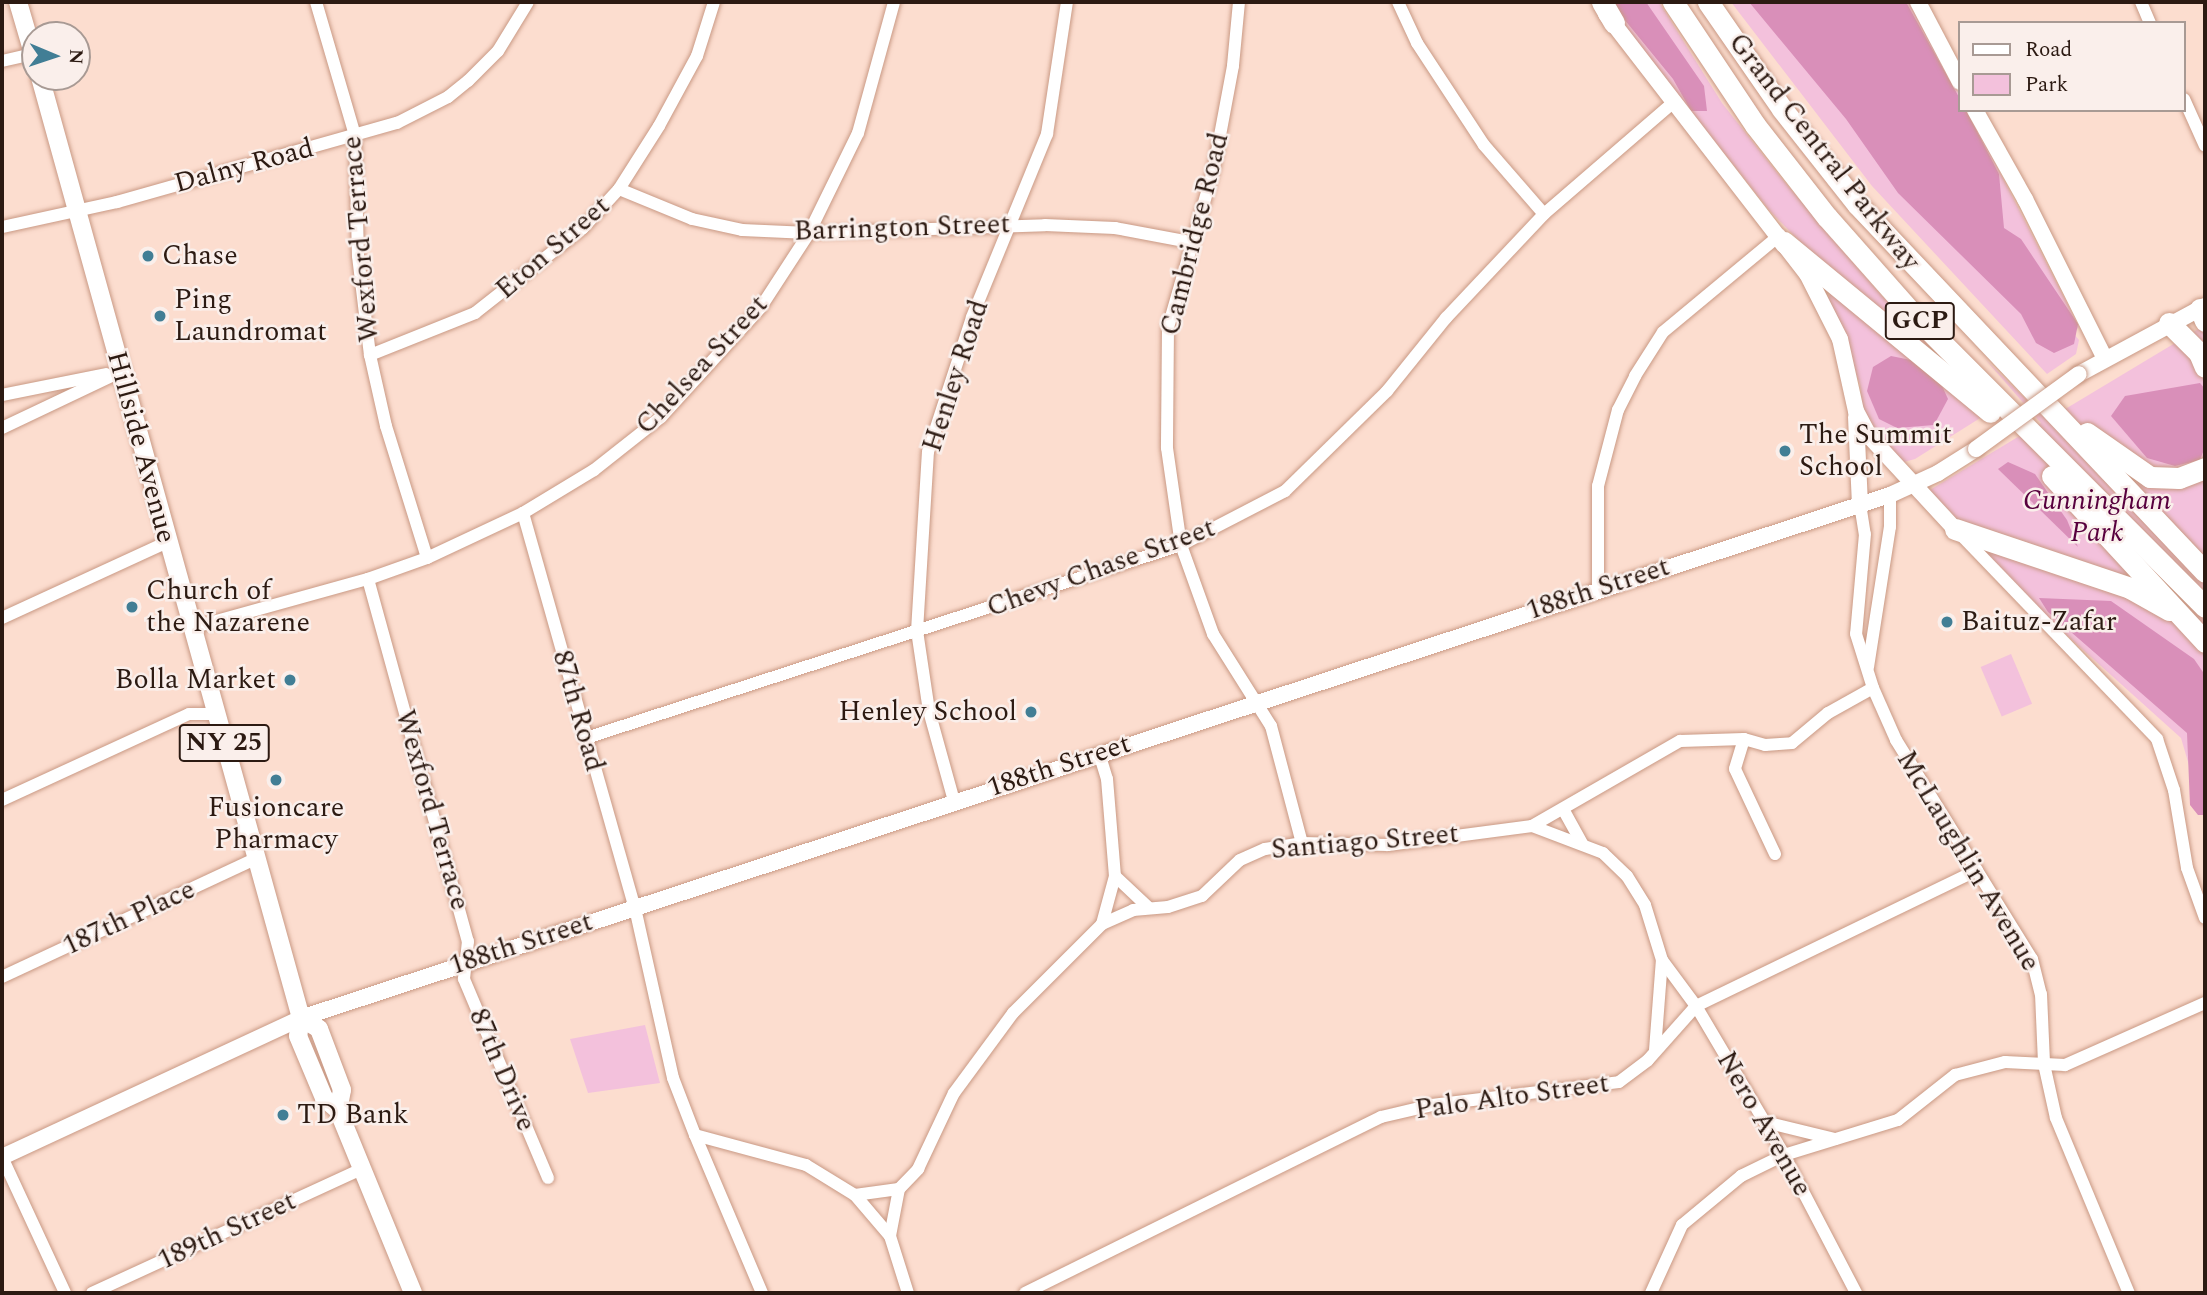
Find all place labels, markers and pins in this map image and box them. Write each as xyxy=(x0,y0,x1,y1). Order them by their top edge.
place label: Chase xyxy=(162,239,238,273)
marker: Chase xyxy=(140,248,156,264)
place label: Ping Laundromat xyxy=(174,283,327,349)
marker: Ping Laundromat xyxy=(152,308,168,324)
place label: The Summit School xyxy=(1799,418,1952,484)
marker: The Summit School xyxy=(1777,443,1793,459)
place label: Church of the Nazarene xyxy=(146,574,310,640)
marker: Church of the Nazarene xyxy=(124,599,140,615)
place label: Baituz-Zafar xyxy=(1961,605,2117,639)
marker: Baituz-Zafar xyxy=(1939,614,1955,630)
place label: Bolla Market xyxy=(115,663,276,697)
marker: Bolla Market xyxy=(282,672,298,688)
place label: Henley School xyxy=(839,695,1017,729)
marker: Henley School xyxy=(1023,704,1039,720)
marker: Fusioncare Pharmacy xyxy=(268,772,284,788)
place label: Fusioncare Pharmacy xyxy=(208,791,344,857)
place label: TD Bank xyxy=(297,1098,409,1132)
marker: TD Bank xyxy=(275,1107,291,1123)

